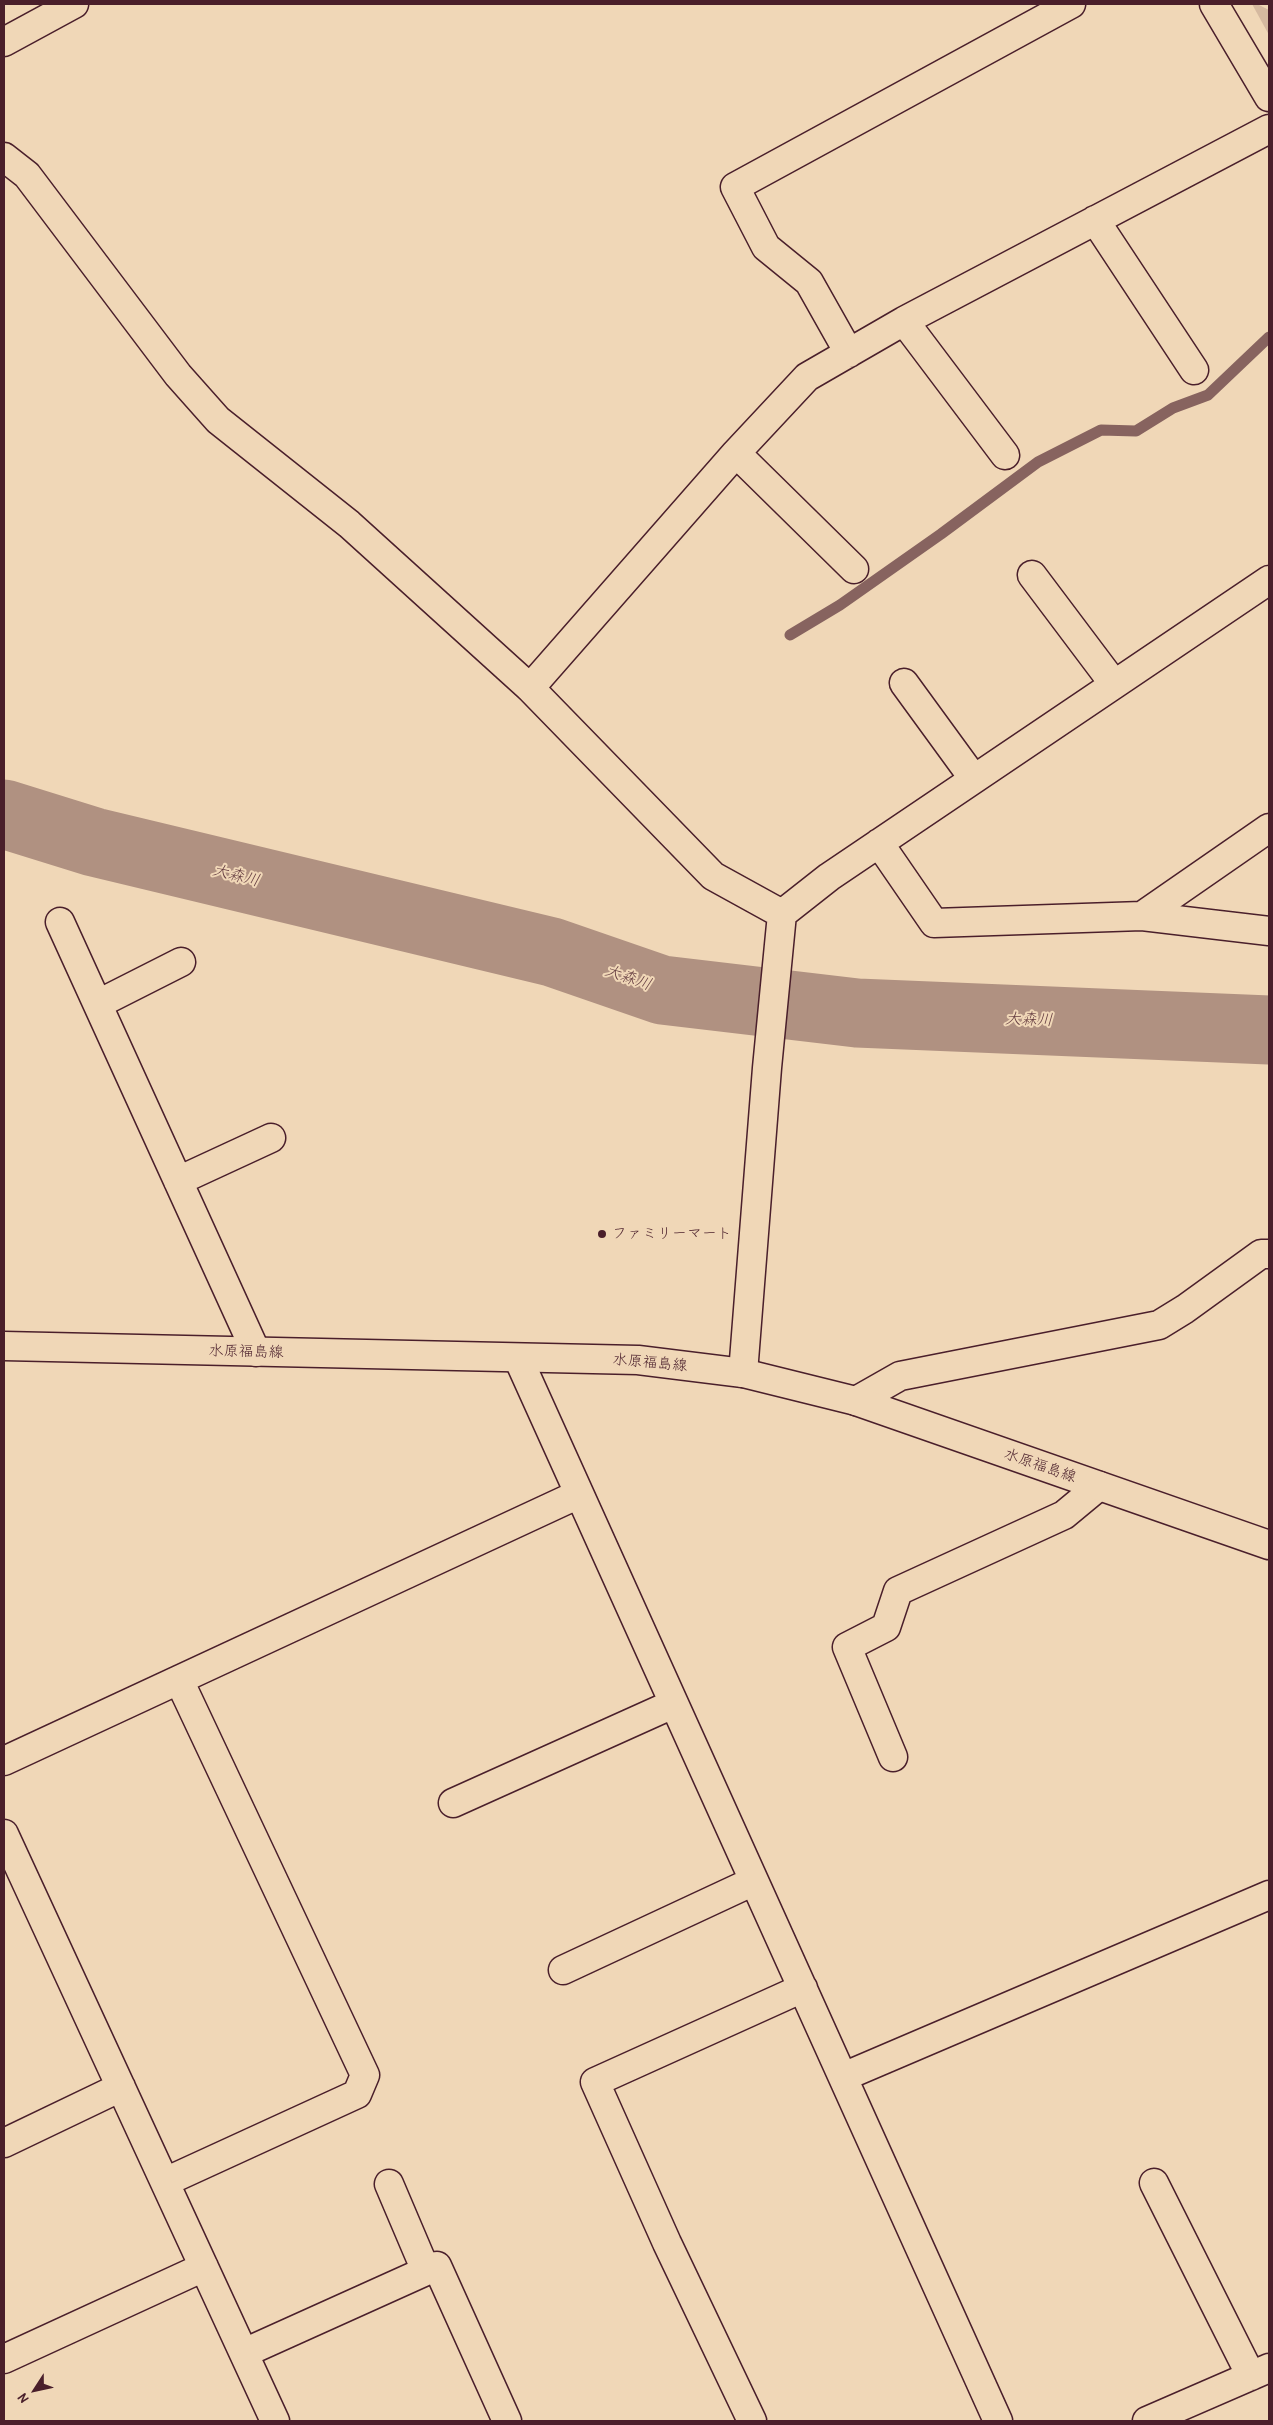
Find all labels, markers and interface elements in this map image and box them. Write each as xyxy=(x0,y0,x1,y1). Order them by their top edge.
water label: 大森川 xyxy=(210,861,262,891)
water label: 大森川 xyxy=(602,961,654,995)
water label: 大森川 xyxy=(1005,1010,1053,1030)
place label: ファミリーマート xyxy=(612,1225,732,1243)
marker: ファミリーマート xyxy=(596,1228,608,1240)
street label: 水原福島線 xyxy=(208,1342,284,1362)
street label: 水原福島線 xyxy=(612,1351,688,1375)
street label: 水原福島線 xyxy=(1002,1445,1078,1487)
north arrow xyxy=(10,2365,60,2415)
text: N xyxy=(12,2390,32,2407)

